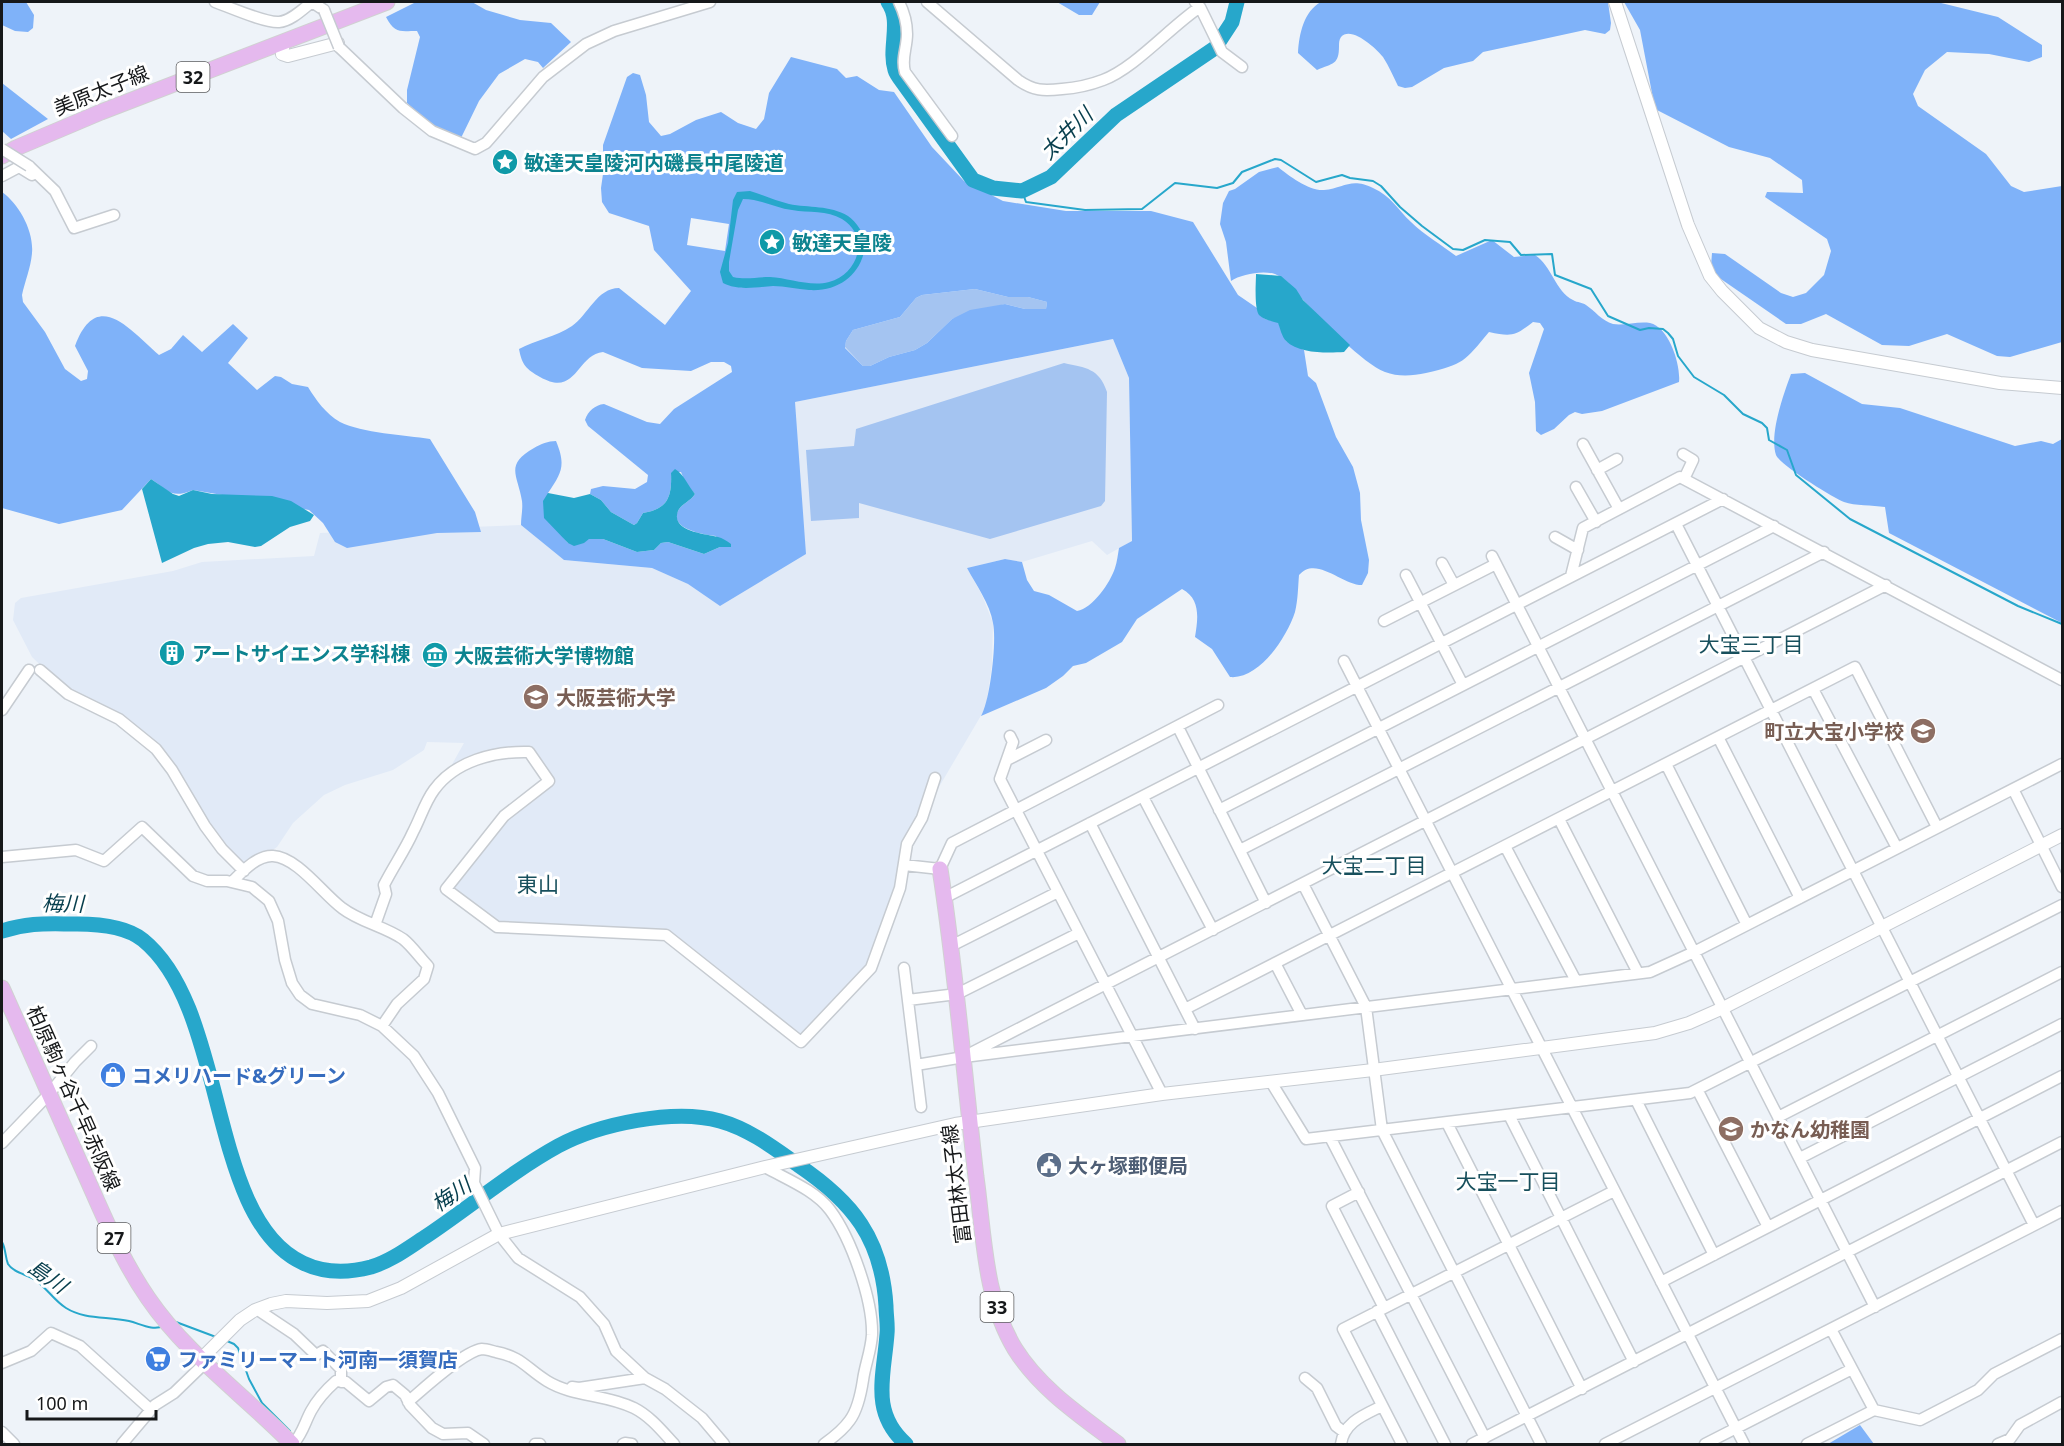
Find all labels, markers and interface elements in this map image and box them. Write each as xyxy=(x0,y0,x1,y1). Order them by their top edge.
street label: 美原太子線 xyxy=(50,59,152,121)
road number: 32 xyxy=(176,62,210,92)
water label: 太井川 xyxy=(1034,100,1100,165)
place icon: 敏達天皇陵河内磯長中尾陵道 xyxy=(490,147,520,177)
place label: 敏達天皇陵河内磯長中尾陵道 xyxy=(524,149,784,176)
place icon: 敏達天皇陵 xyxy=(757,227,787,257)
place label: 敏達天皇陵 xyxy=(792,229,892,256)
district label: 大宝三丁目 xyxy=(1699,630,1804,658)
building icon: アートサイエンス学科棟 xyxy=(157,638,187,668)
place label: アートサイエンス学科棟 xyxy=(192,640,410,667)
museum icon: 大阪芸術大学博物館 xyxy=(420,640,450,670)
place label: 大阪芸術大学博物館 xyxy=(454,642,634,669)
school or university icon: 大阪芸術大学 xyxy=(521,682,551,712)
place label: 大阪芸術大学 xyxy=(556,684,676,711)
school or university icon: 町立大宝小学校 xyxy=(1908,716,1938,746)
place label: 町立大宝小学校 xyxy=(1764,718,1904,745)
district label: 大宝二丁目 xyxy=(1322,851,1427,879)
district label: 東山 xyxy=(517,870,559,898)
water label: 梅川 xyxy=(42,889,86,917)
street label: 柏原駒ヶ谷千早赤阪線 xyxy=(21,1001,127,1195)
shop icon: コメリハード&グリーン xyxy=(98,1060,128,1090)
place label: コメリハード&グリーン xyxy=(132,1062,346,1089)
school or university icon: かなん幼稚園 xyxy=(1716,1114,1746,1144)
place label: かなん幼稚園 xyxy=(1750,1116,1870,1143)
street label: 富田林太子線 xyxy=(935,1123,977,1245)
public building icon: 大ヶ塚郵便局 xyxy=(1034,1150,1064,1180)
place label: 大ヶ塚郵便局 xyxy=(1068,1152,1188,1179)
district label: 大宝一丁目 xyxy=(1456,1167,1561,1195)
water label: 梅川 xyxy=(426,1170,478,1217)
road number: 27 xyxy=(98,1223,130,1253)
water label: 島川 xyxy=(23,1252,75,1301)
road number: 33 xyxy=(980,1292,1014,1322)
supermarket icon: ファミリーマート河南一須賀店 xyxy=(143,1344,173,1374)
place label: ファミリーマート河南一須賀店 xyxy=(178,1346,458,1373)
scale bar xyxy=(27,1383,156,1421)
text: 100 m xyxy=(36,1391,88,1415)

